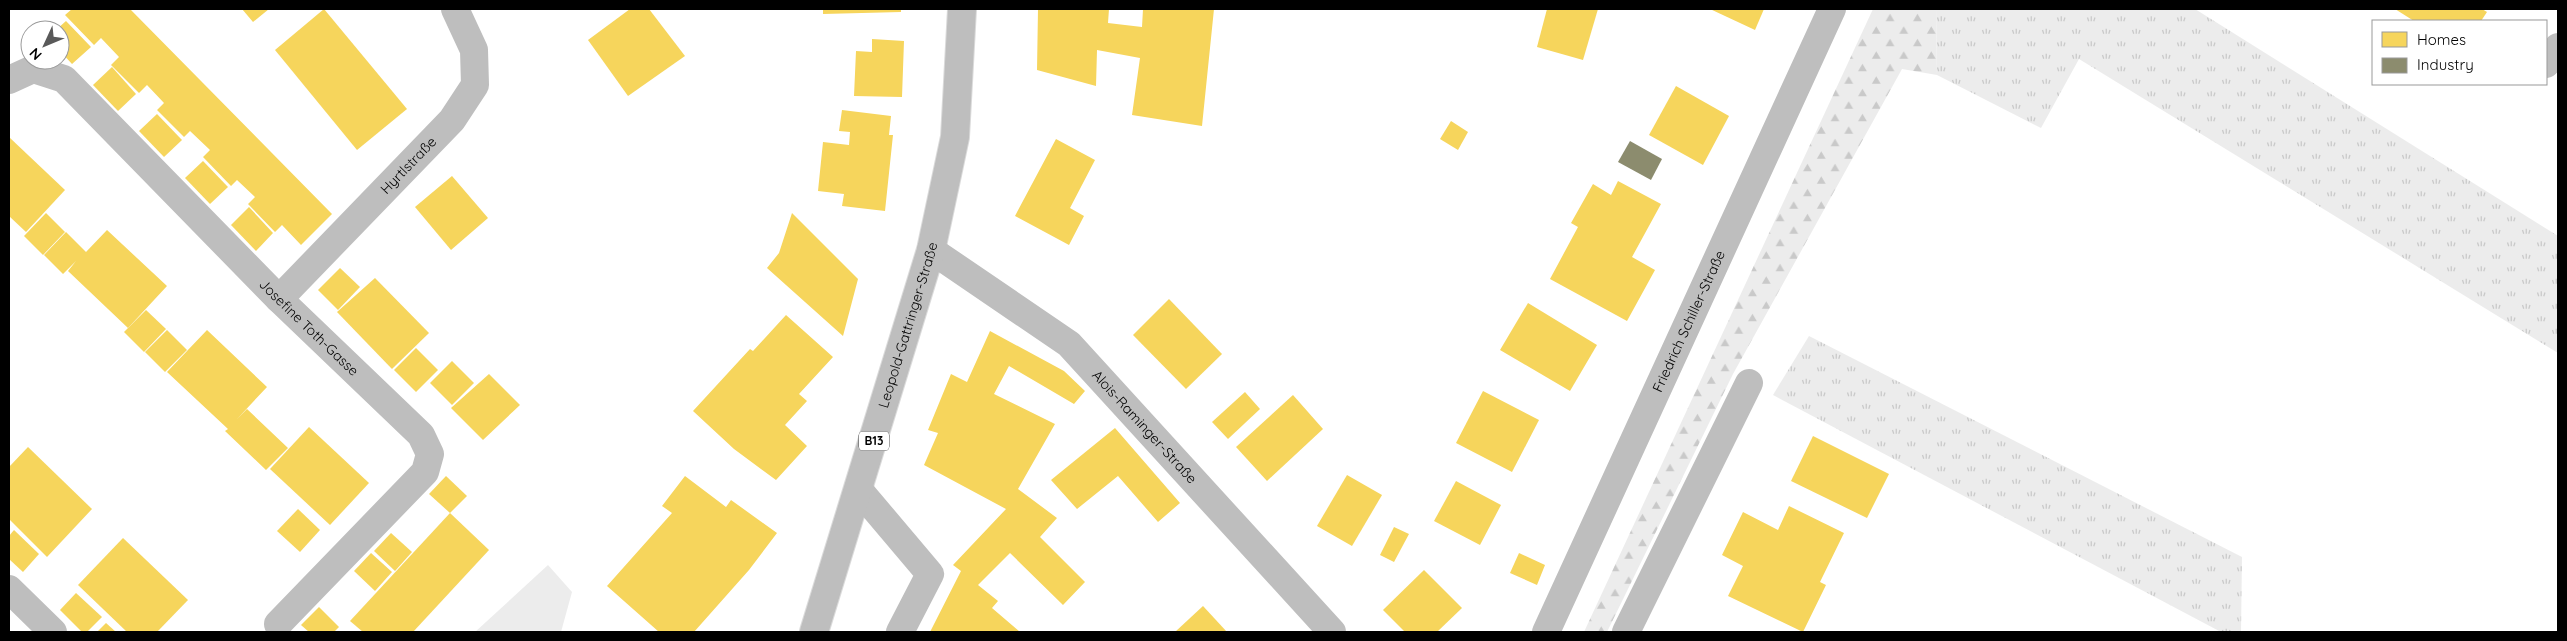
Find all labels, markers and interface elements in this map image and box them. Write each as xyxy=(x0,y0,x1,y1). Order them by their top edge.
north arrow xyxy=(20,20,70,70)
legend xyxy=(2372,20,2547,85)
text: Homes xyxy=(2417,30,2466,49)
text: N xyxy=(26,44,46,64)
text: Industry xyxy=(2417,55,2474,74)
street label: Hyrtlstraße xyxy=(376,133,440,198)
street label: Leopold-Gattringer-Straße xyxy=(874,241,941,410)
street label: Friedrich Schiller-Straße xyxy=(1648,247,1729,395)
street label: Josefine Toth-Gasse xyxy=(255,275,363,380)
street label: Alois-Raminger-Straße xyxy=(1088,366,1201,487)
road number: B13 xyxy=(859,432,889,451)

